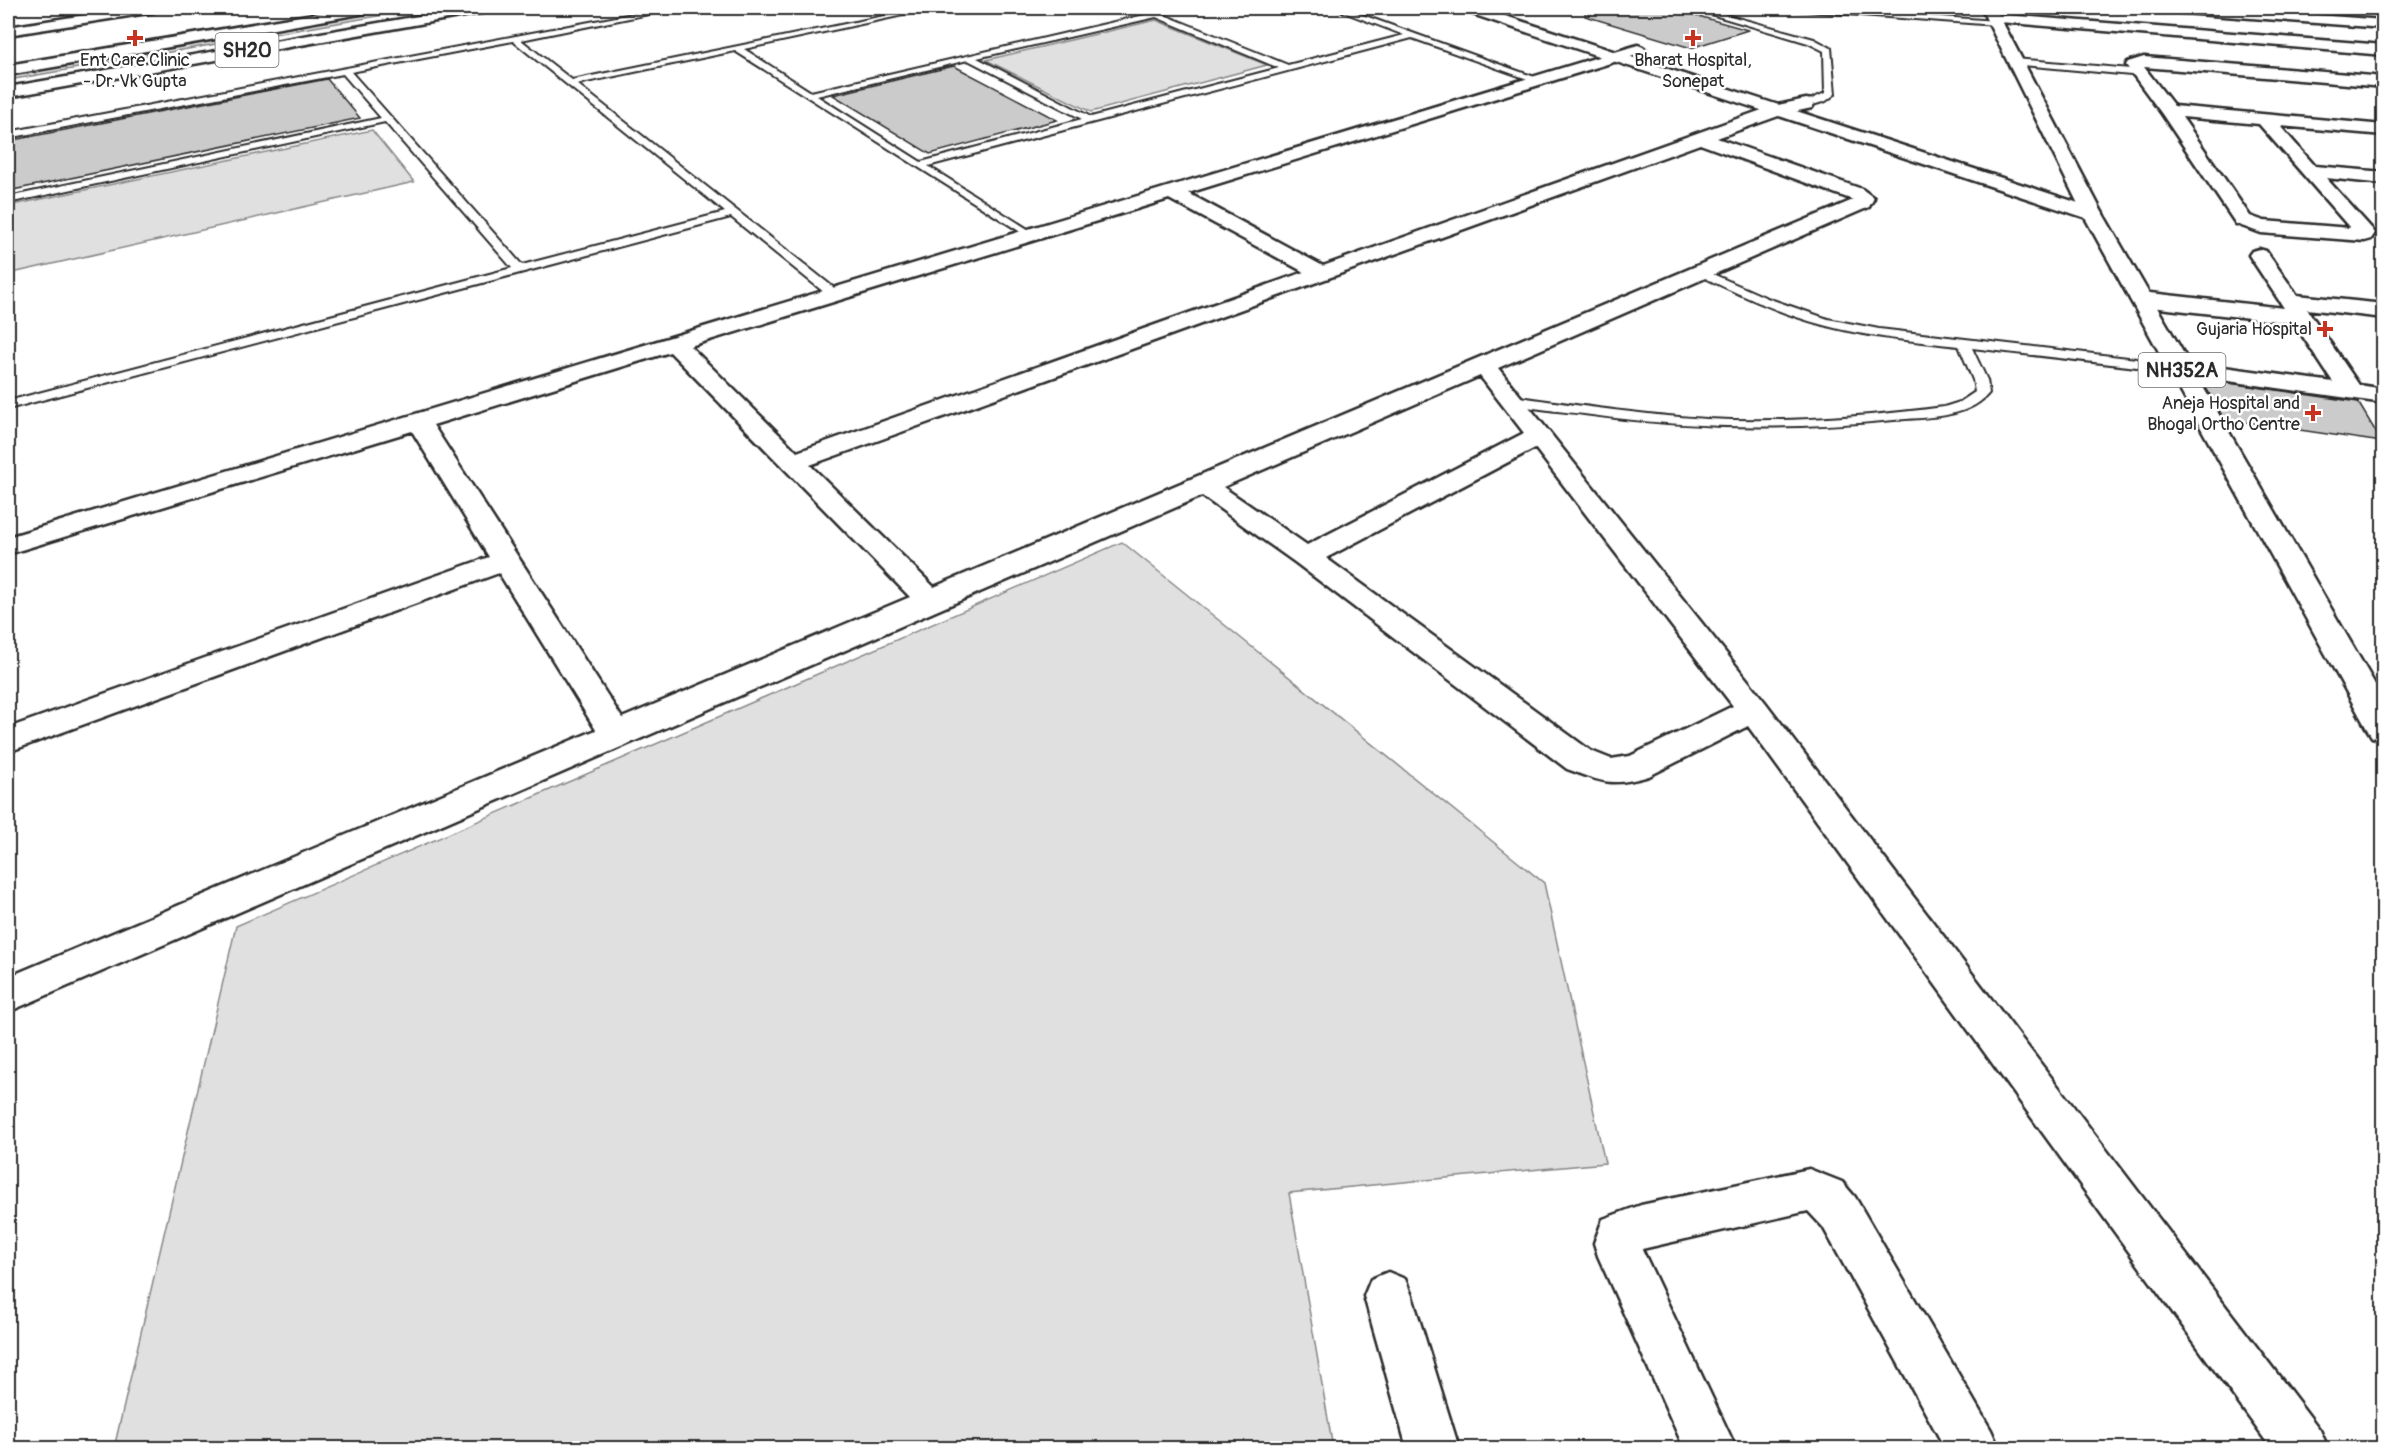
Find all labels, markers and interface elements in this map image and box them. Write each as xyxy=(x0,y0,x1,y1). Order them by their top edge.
marker: Ent Care Clinic - Dr. Vk Gupta xyxy=(126,29,144,47)
marker: Bharat Hospital, Sonepat xyxy=(1684,29,1702,47)
road number: SH20 xyxy=(216,33,278,67)
place label: Ent Care Clinic - Dr. Vk Gupta xyxy=(80,49,190,93)
place label: Bharat Hospital, Sonepat xyxy=(1634,49,1752,93)
place label: Gujaria Hospital xyxy=(2196,318,2312,341)
marker: Gujaria Hospital xyxy=(2316,320,2334,338)
road number: NH352A xyxy=(2138,353,2226,387)
place label: Aneja Hospital and Bhogal Ortho Centre xyxy=(2147,392,2300,436)
marker: Aneja Hospital and Bhogal Ortho Centre xyxy=(2304,404,2322,422)

